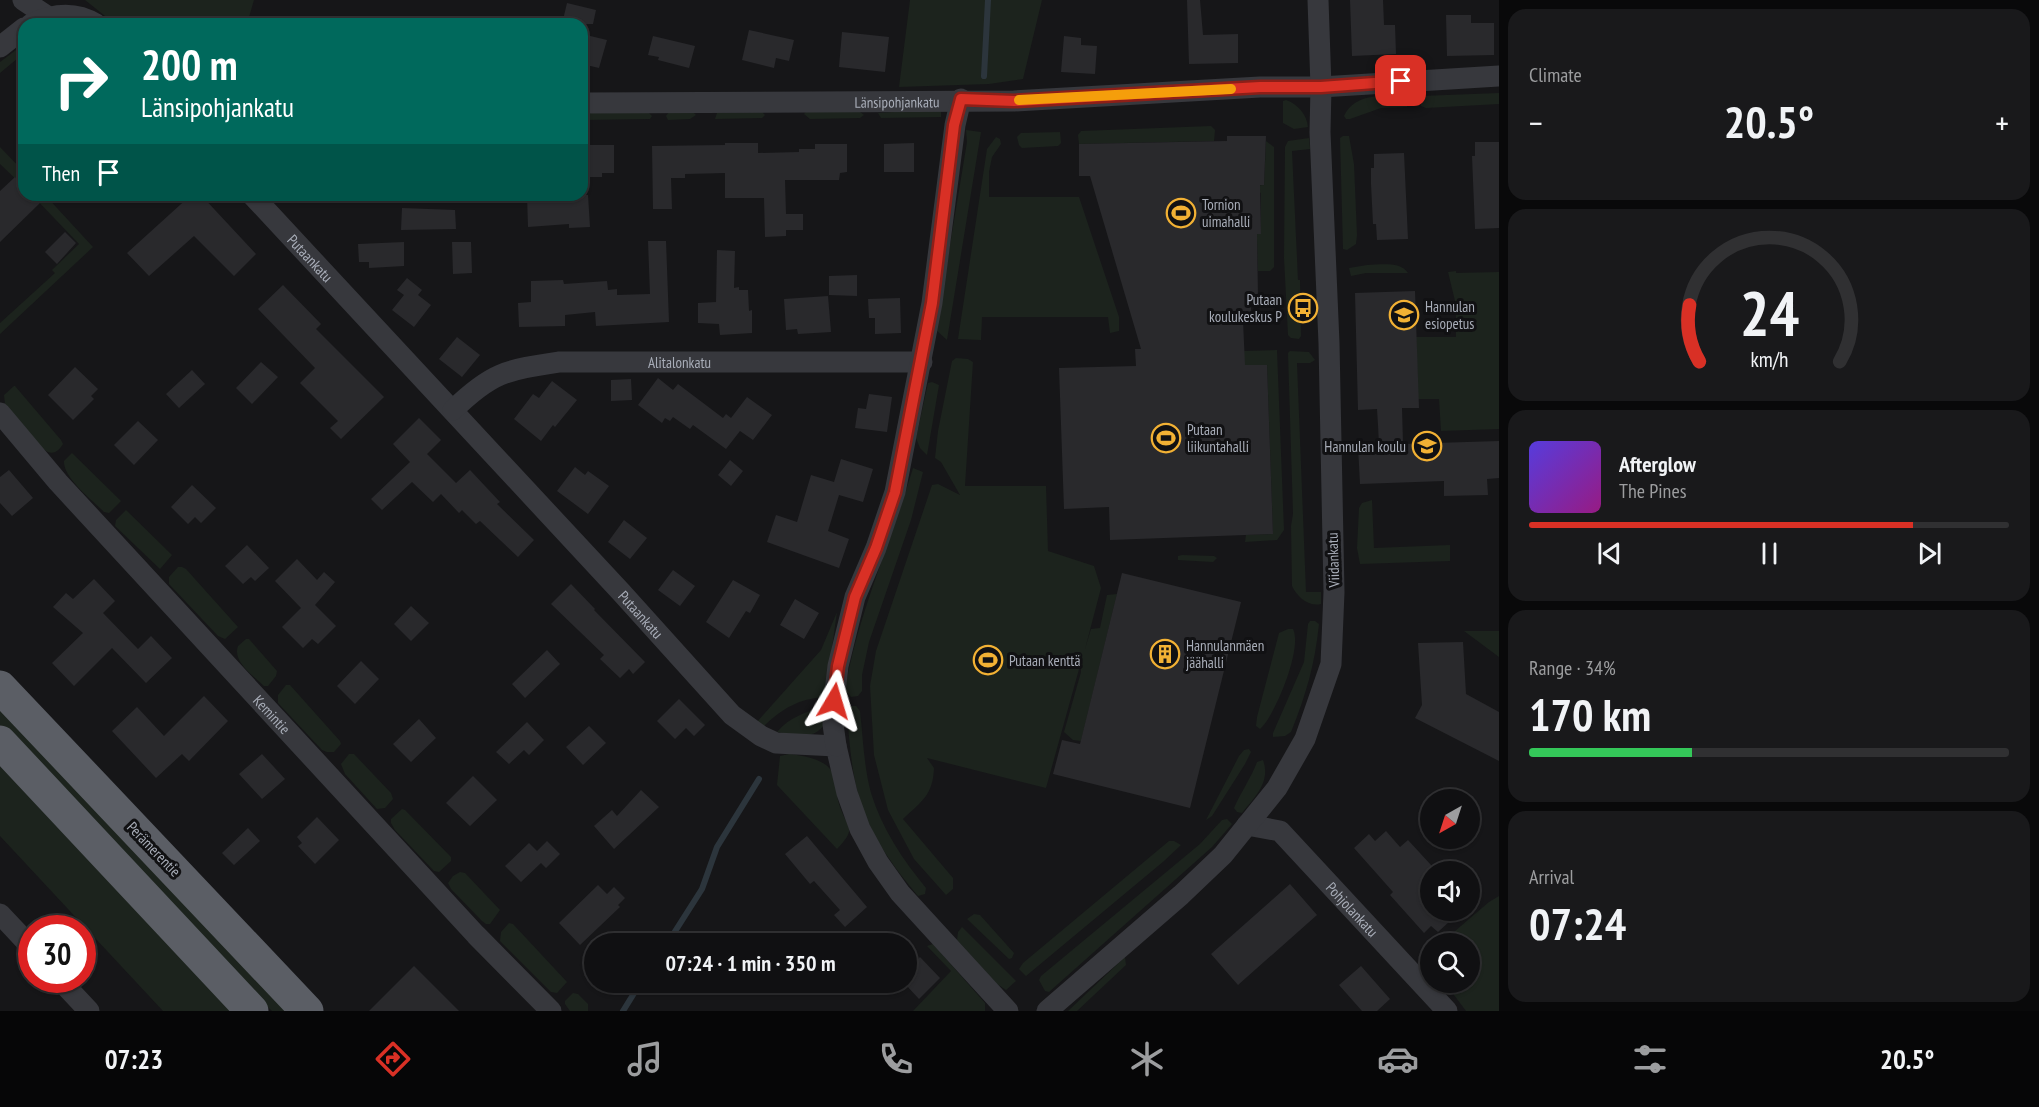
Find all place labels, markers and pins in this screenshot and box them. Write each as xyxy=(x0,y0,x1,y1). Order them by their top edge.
pin xyxy=(1375,55,1426,106)
place label: Tornion uimahalli xyxy=(1202,195,1250,231)
sports icon: Tornion uimahalli xyxy=(1165,197,1197,229)
place label: Putaan koulukeskus P xyxy=(1209,290,1282,326)
bus stop icon: Putaan koulukeskus P xyxy=(1287,292,1319,324)
place label: Hannulan esiopetus xyxy=(1425,297,1475,333)
school or university icon: Hannulan esiopetus xyxy=(1388,299,1420,331)
place label: Putaan liikuntahalli xyxy=(1187,420,1249,456)
sports icon: Putaan liikuntahalli xyxy=(1150,422,1182,454)
school or university icon: Hannulan koulu xyxy=(1411,430,1443,462)
place label: Hannulan koulu xyxy=(1324,437,1406,456)
place label: Hannulanmäen jäähalli xyxy=(1186,636,1264,672)
building icon: Hannulanmäen jäähalli xyxy=(1149,638,1181,670)
sports icon: Putaan kenttä xyxy=(972,644,1004,676)
place label: Putaan kenttä xyxy=(1009,651,1080,670)

